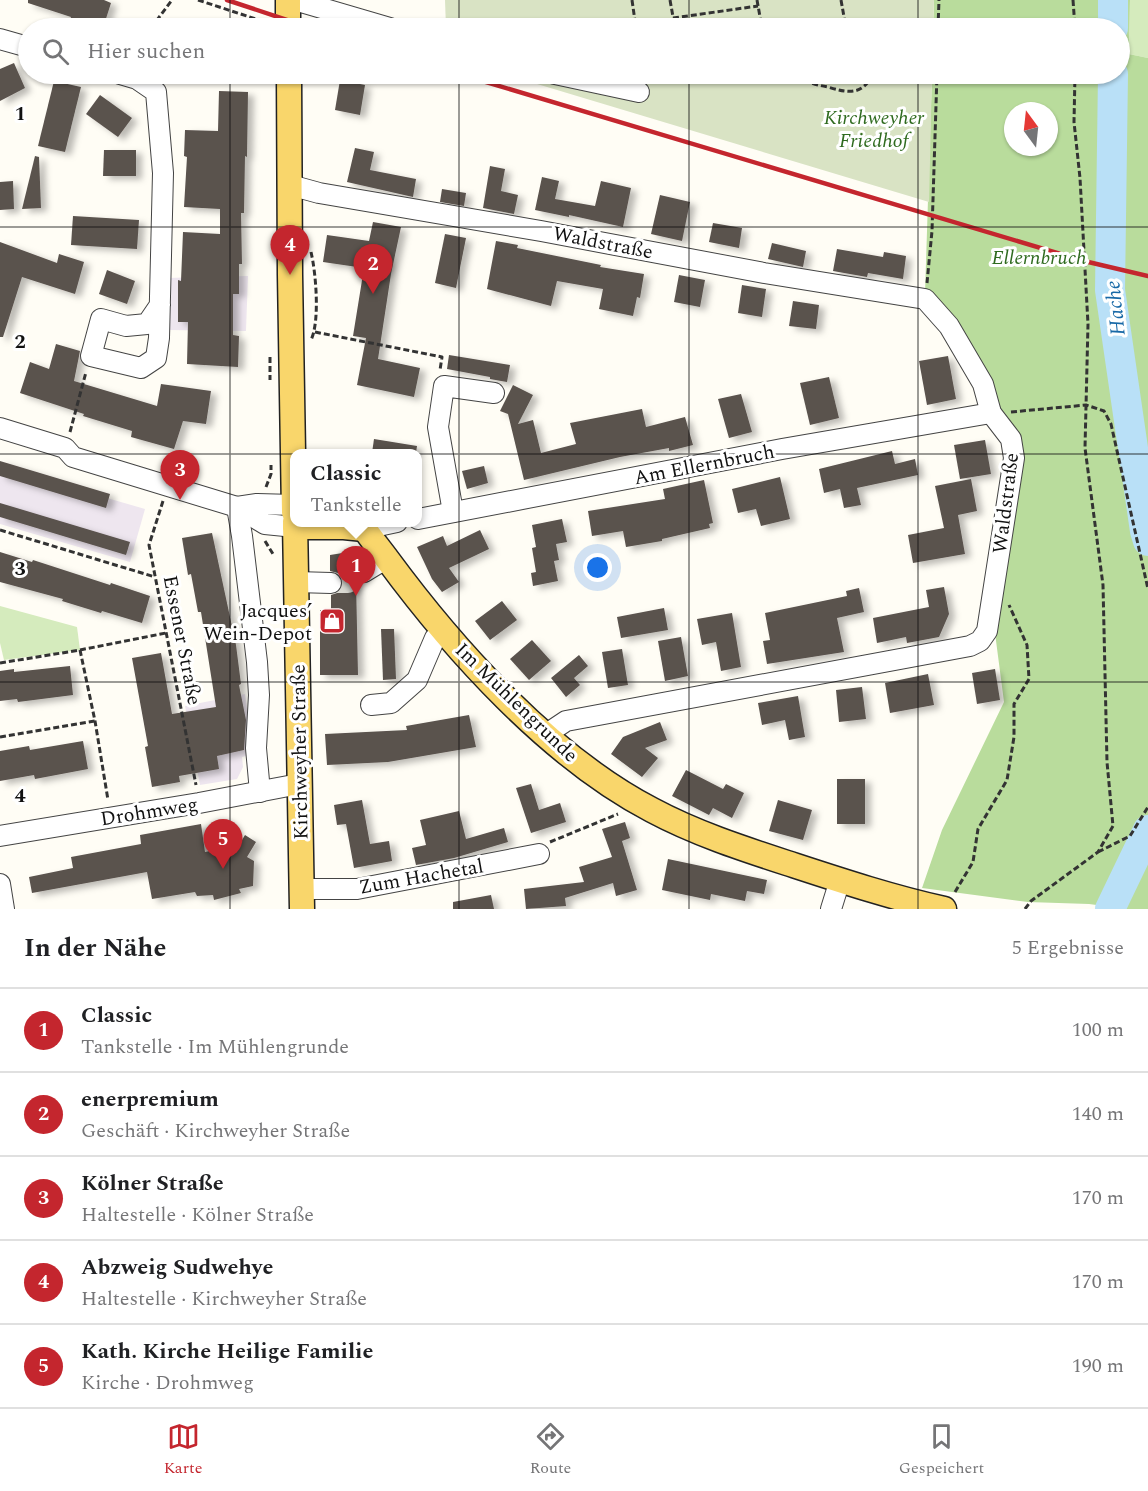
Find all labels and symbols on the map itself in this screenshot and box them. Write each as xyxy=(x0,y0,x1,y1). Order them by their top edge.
text: 1 xyxy=(14,99,26,129)
north arrow xyxy=(1004,102,1058,156)
park label: Kirchweyher Friedhof xyxy=(824,103,925,156)
street label: Waldstraße xyxy=(550,219,655,267)
pin: 4 xyxy=(270,226,310,275)
park label: Ellernbruch xyxy=(991,243,1087,273)
pin: 2 xyxy=(354,244,392,294)
water label: Hache xyxy=(1097,279,1135,337)
text: 2 xyxy=(14,327,26,357)
street label: Am Ellernbruch xyxy=(631,437,777,493)
pin: 3 xyxy=(160,450,200,500)
street label: Waldstraße xyxy=(985,451,1027,555)
pin: 1 xyxy=(336,546,376,596)
your location xyxy=(583,553,612,582)
text: 3 xyxy=(14,554,26,584)
street label: Essener Straße xyxy=(155,573,209,708)
place label: Jacques’ Wein-Depot xyxy=(203,596,312,649)
shop icon: Jacques’ Wein-Depot xyxy=(317,606,347,636)
street label: Im Mühlengrunde xyxy=(448,636,585,770)
street label: Kirchweyher Straße xyxy=(283,664,317,840)
text: 4 xyxy=(14,781,26,811)
street label: Drohmweg xyxy=(98,789,200,835)
pin: 5 xyxy=(204,820,242,869)
street label: Zum Hachetal xyxy=(357,851,486,903)

